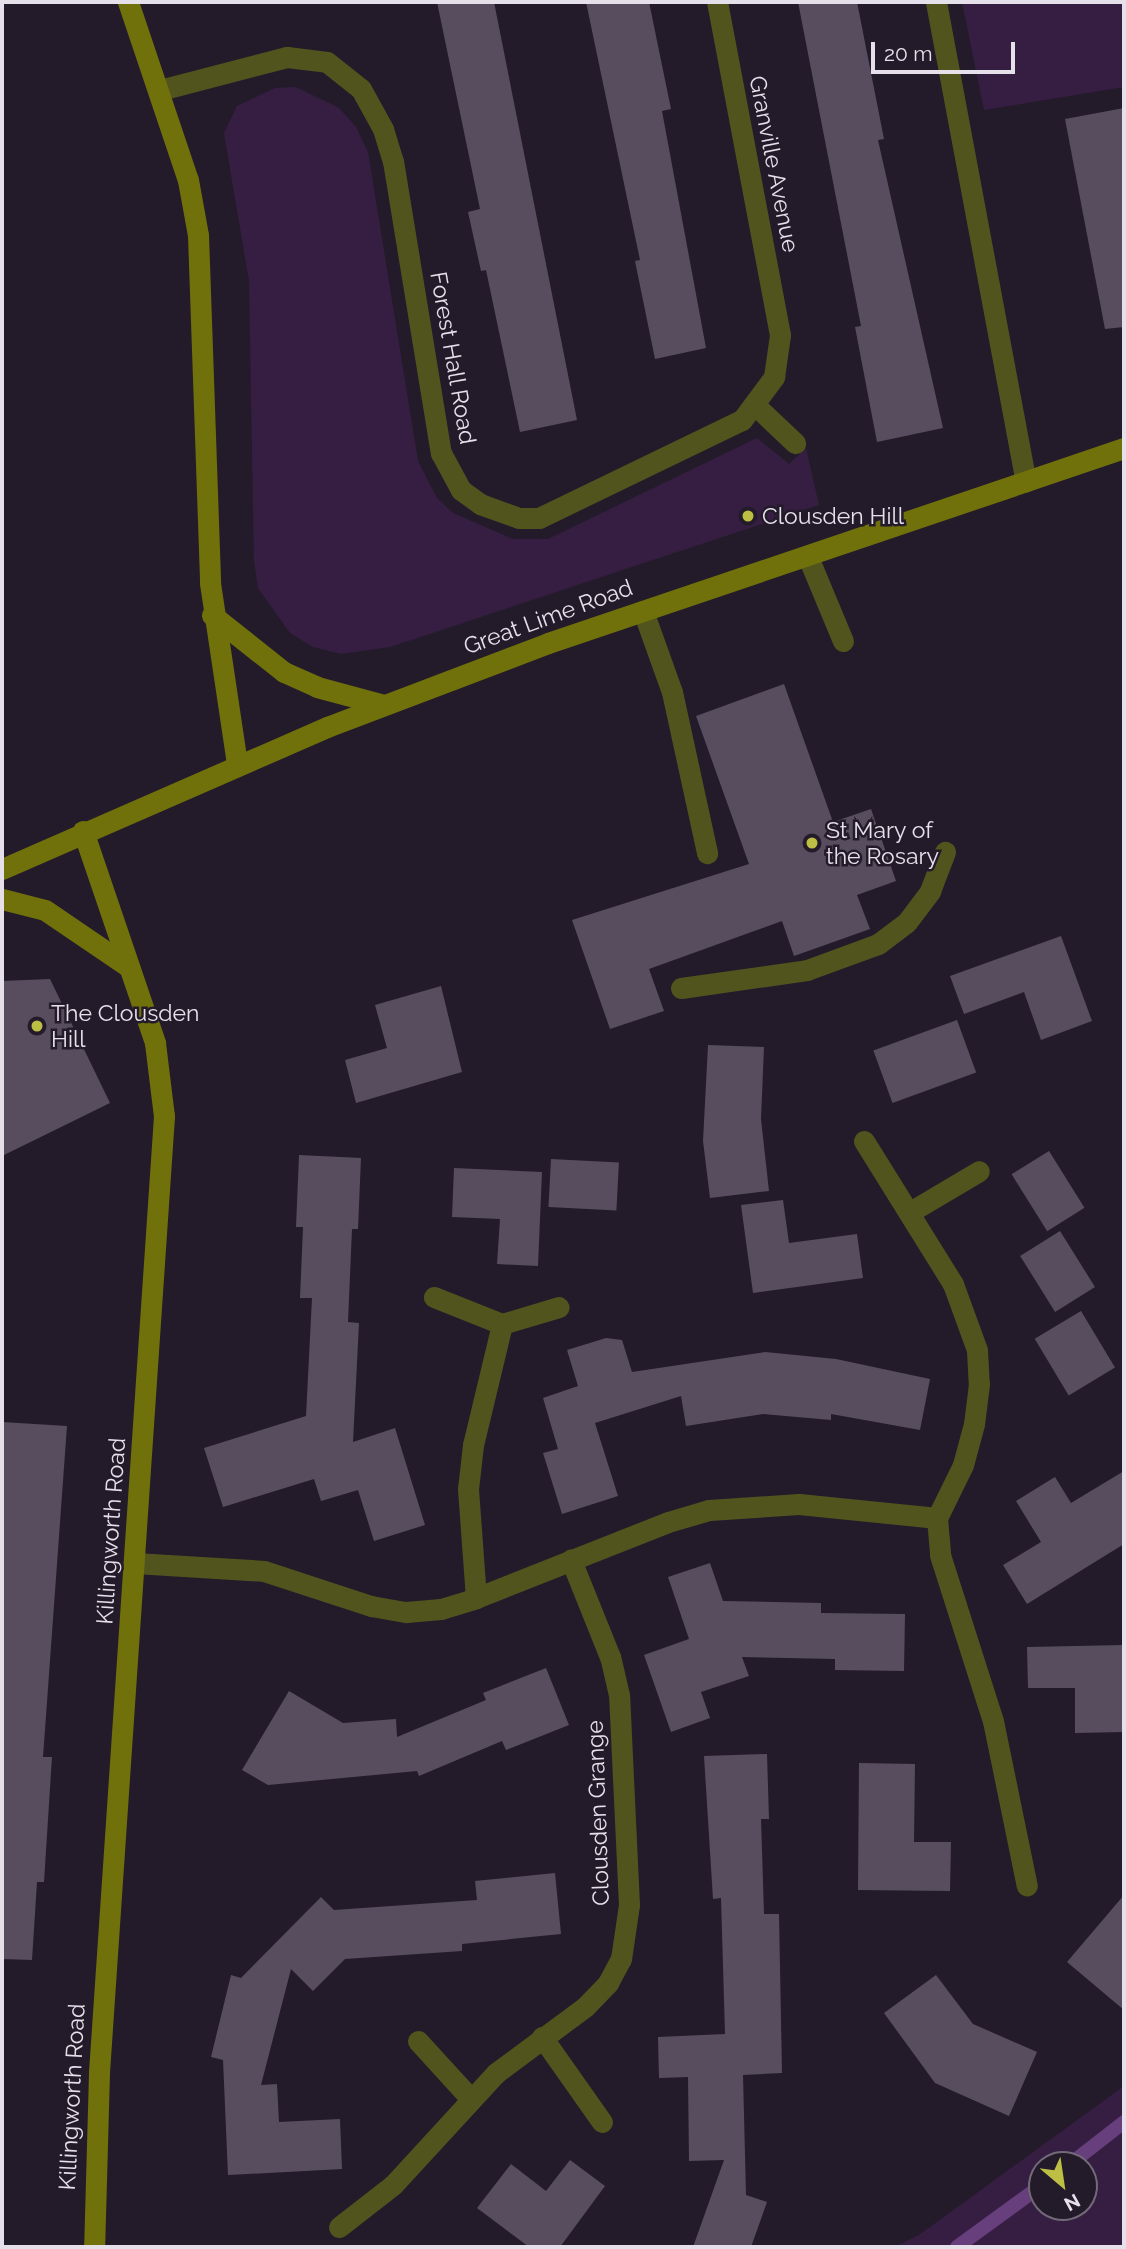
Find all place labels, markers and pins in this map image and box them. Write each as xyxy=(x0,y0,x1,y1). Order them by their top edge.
place label: Clousden Hill xyxy=(762,502,904,530)
marker: Clousden Hill xyxy=(740,508,756,524)
place label: St Mary of the Rosary xyxy=(826,816,939,870)
marker: St Mary of the Rosary xyxy=(804,835,820,851)
place label: The Clousden Hill xyxy=(51,999,200,1053)
marker: The Clousden Hill xyxy=(29,1018,45,1034)

